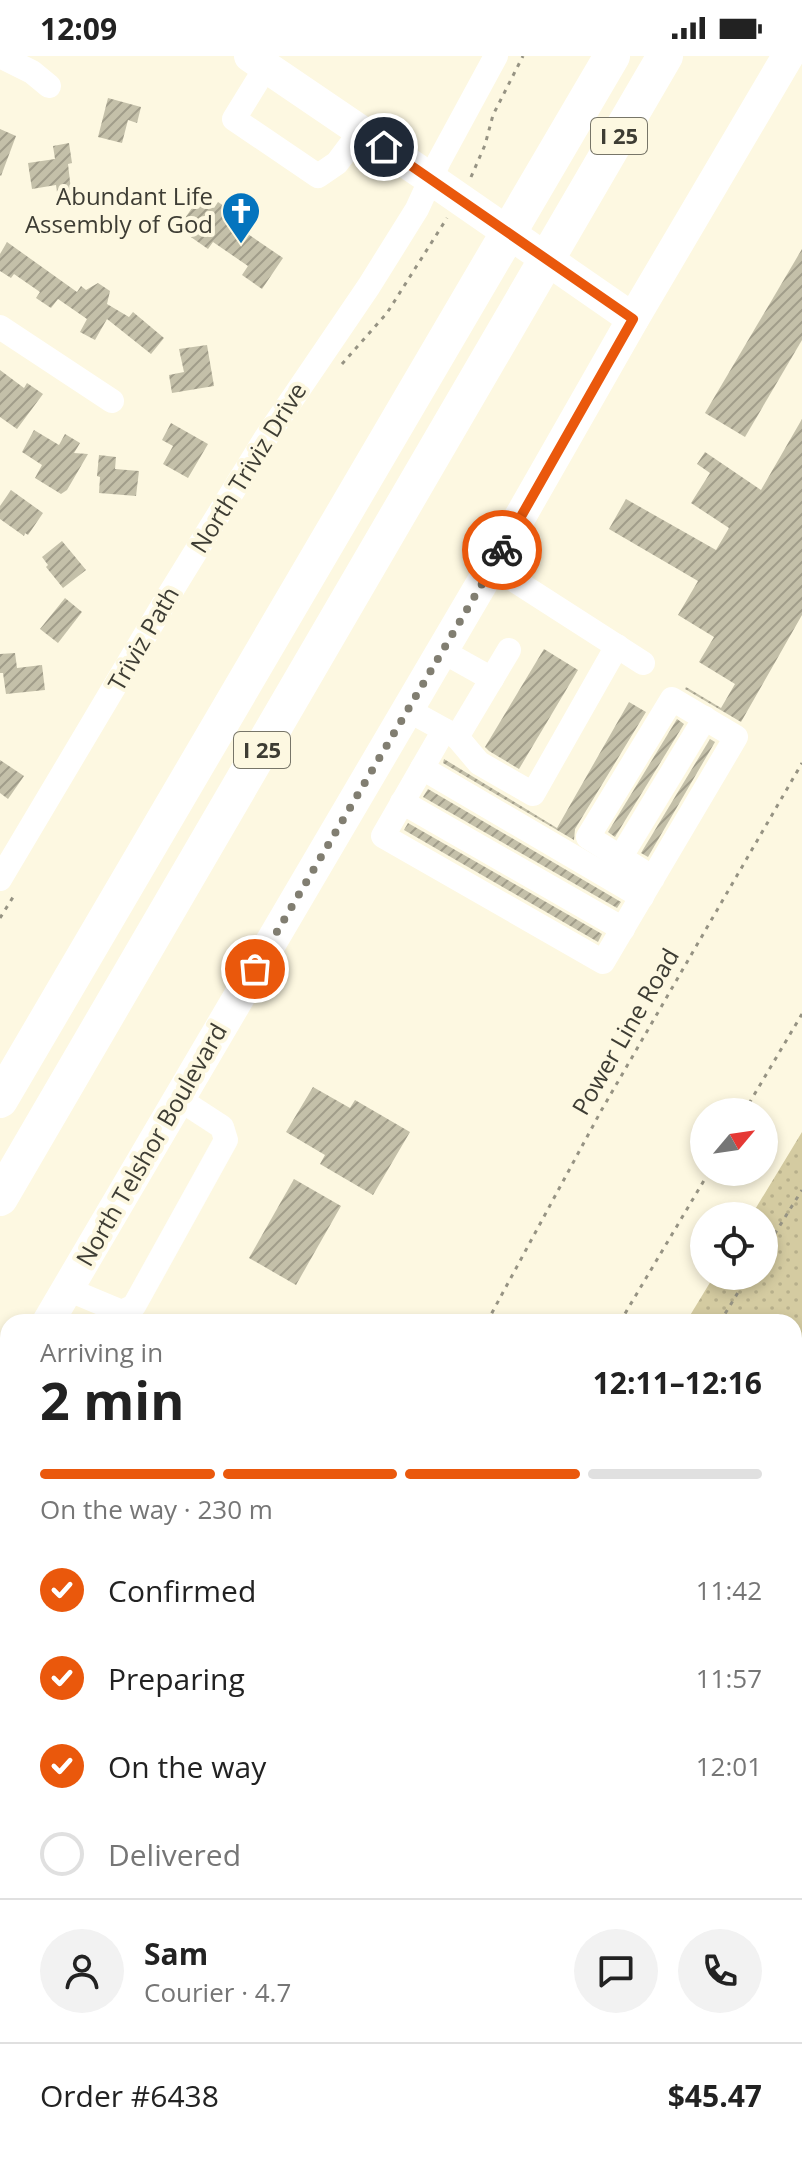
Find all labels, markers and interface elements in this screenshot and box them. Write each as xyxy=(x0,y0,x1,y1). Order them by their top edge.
text: 12:09 xyxy=(40,8,117,49)
pin xyxy=(350,113,418,181)
road number: I 25 xyxy=(591,118,647,154)
icon: home xyxy=(362,125,406,169)
place label: Abundant Life Assembly of God xyxy=(25,179,213,240)
church icon: Abundant Life Assembly of God xyxy=(220,190,262,245)
street label: North Triviz Drive xyxy=(182,376,313,559)
courier xyxy=(462,510,542,590)
icon: bike xyxy=(480,528,524,572)
street label: Triviz Path xyxy=(99,580,186,697)
road number: I 25 xyxy=(234,732,290,768)
pin xyxy=(221,935,289,1003)
street label: Power Line Road xyxy=(564,942,686,1121)
icon: bag xyxy=(233,947,277,991)
street label: North Telshor Boulevard xyxy=(68,1017,234,1272)
north arrow xyxy=(690,1098,778,1186)
map controls xyxy=(690,1098,778,1290)
button: locate xyxy=(690,1202,778,1290)
text: Arriving in xyxy=(40,1334,163,1370)
text: 12:11–12:16 xyxy=(593,1362,762,1403)
text: 2 min xyxy=(40,1364,184,1435)
text: On the way · 230 m xyxy=(40,1491,273,1527)
icon: check xyxy=(40,1568,84,1612)
text: Confirmed xyxy=(108,1570,256,1611)
text: 11:42 xyxy=(696,1572,762,1608)
icon: check xyxy=(40,1656,84,1700)
text: Preparing xyxy=(108,1658,245,1699)
text: 11:57 xyxy=(696,1660,762,1696)
icon: check xyxy=(40,1744,84,1788)
text: On the way xyxy=(108,1746,266,1787)
text: 12:01 xyxy=(696,1748,762,1784)
text: Delivered xyxy=(108,1834,241,1875)
button: person xyxy=(40,1929,124,2013)
button: chat xyxy=(574,1929,658,2013)
button: phone xyxy=(678,1929,762,2013)
text: Sam xyxy=(144,1933,208,1974)
text: Courier · 4.7 xyxy=(144,1974,291,2010)
text: Order #6438 xyxy=(40,2075,219,2116)
text: $45.47 xyxy=(668,2075,762,2116)

